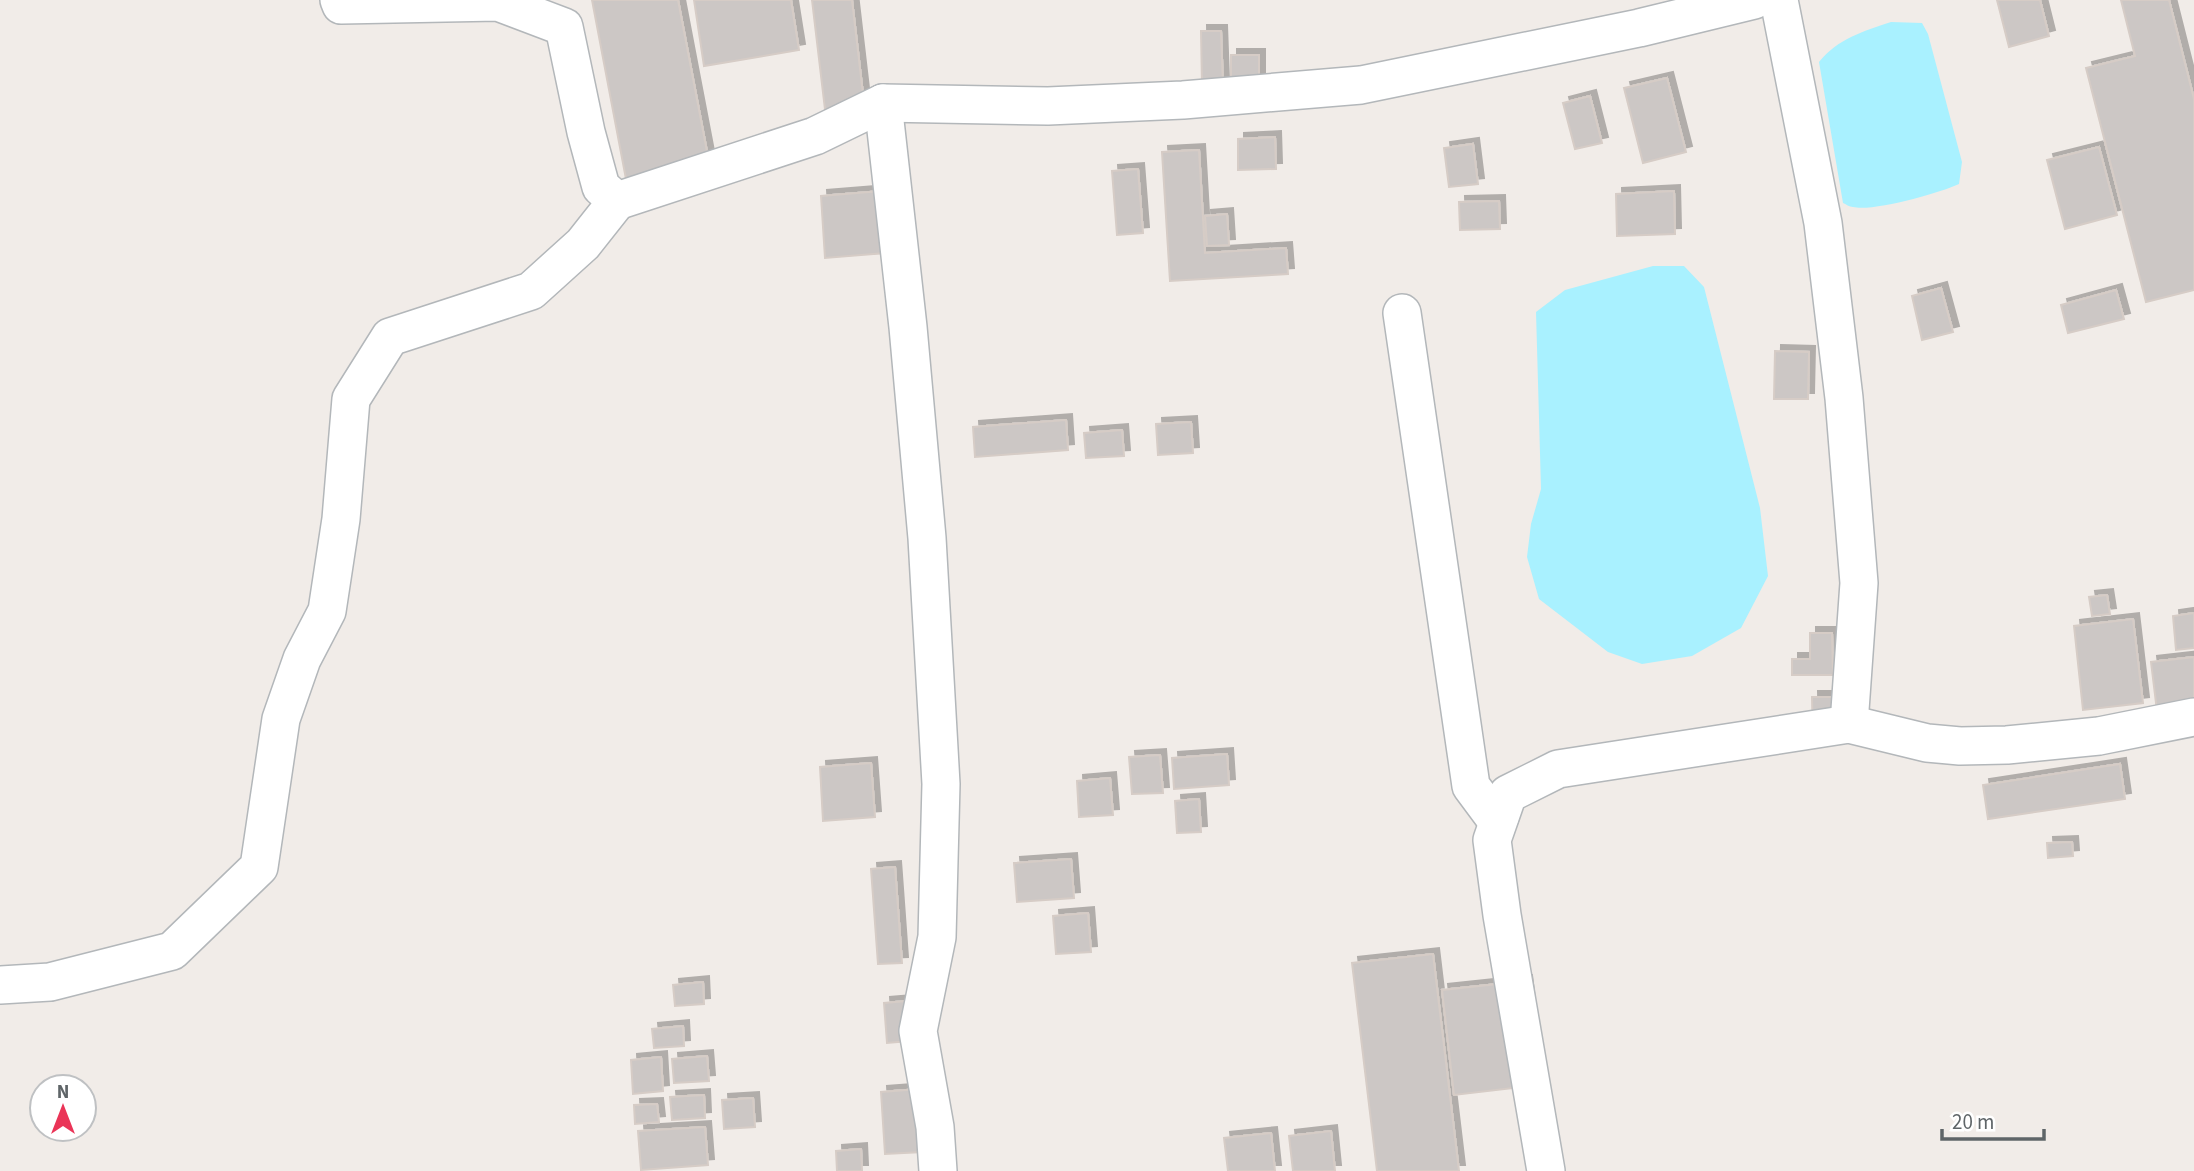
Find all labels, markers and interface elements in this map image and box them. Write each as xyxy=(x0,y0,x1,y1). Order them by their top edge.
north arrow xyxy=(28,1073,98,1143)
text: N xyxy=(57,1079,69,1106)
scale bar xyxy=(1942,1098,2044,1142)
text: 20 m xyxy=(1952,1107,1994,1137)

